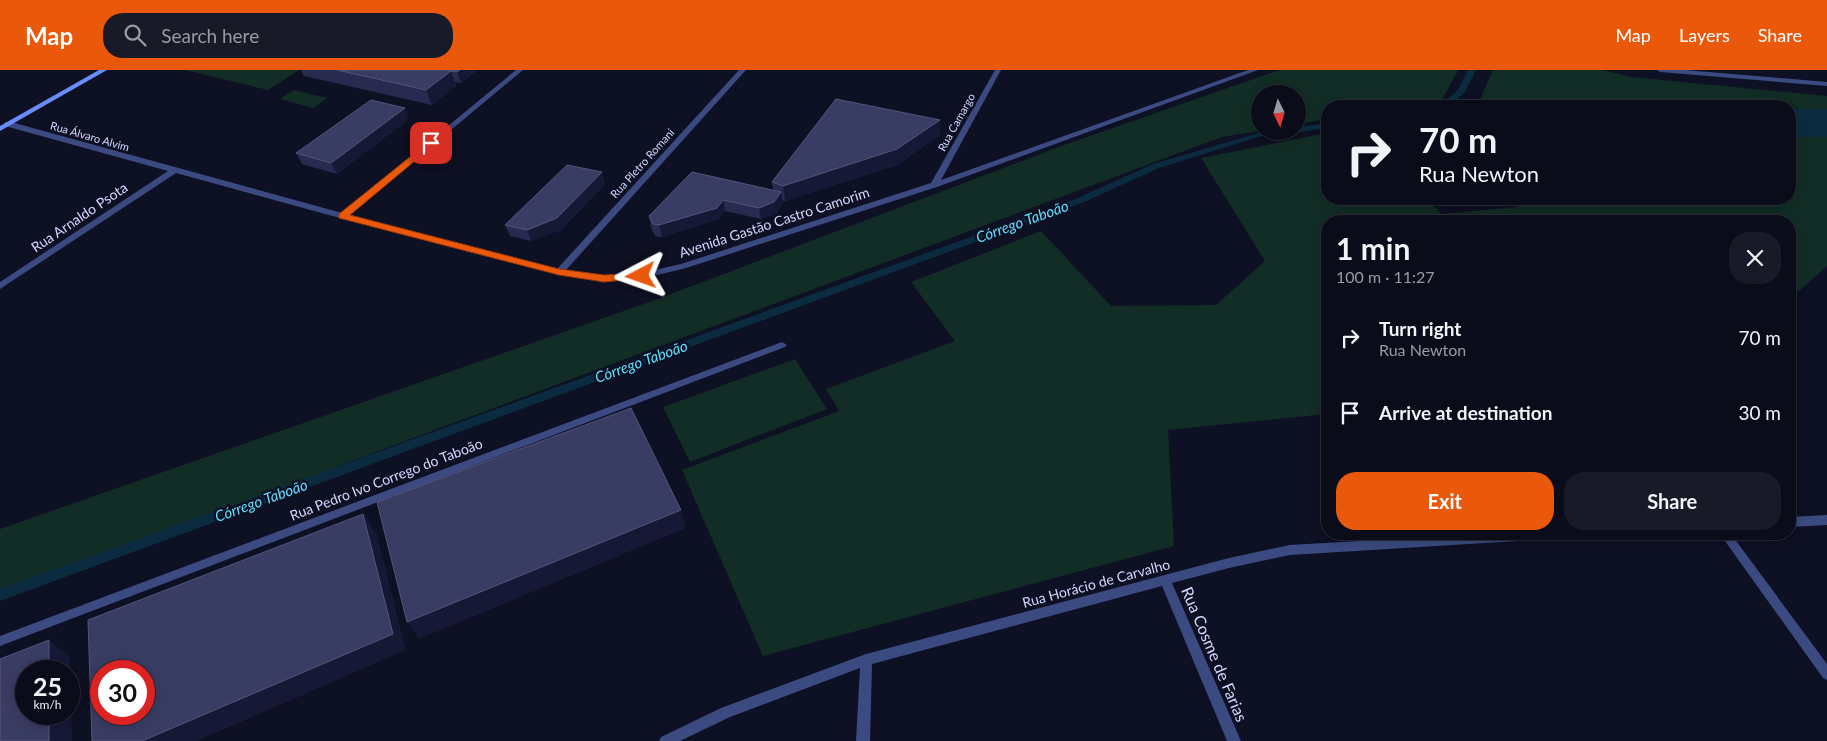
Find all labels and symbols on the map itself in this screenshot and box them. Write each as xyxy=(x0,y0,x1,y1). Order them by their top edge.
north arrow xyxy=(1251,85,1306,140)
street label: Rua Camargo xyxy=(935,91,977,153)
street label: Rua Álvaro Alvim xyxy=(49,119,131,153)
pin xyxy=(410,122,452,164)
street label: Rua Pletro Romani xyxy=(607,125,677,200)
street label: Rua Arnaldo Psota xyxy=(28,178,130,255)
street label: Avenida Gastão Castro Camorim xyxy=(677,183,871,261)
water label: Córrego Taboão xyxy=(973,196,1071,246)
position arrow xyxy=(614,249,666,301)
water label: Córrego Taboão xyxy=(592,336,690,386)
street label: Rua Pedro Ivo Corrego do Taboão xyxy=(287,434,485,524)
water label: Córrego Taboão xyxy=(212,475,310,525)
street label: Rua Horácio de Carvalho xyxy=(1020,555,1172,611)
street label: Rua Cosme de Farias xyxy=(1178,584,1252,724)
speed limit sign: 30 xyxy=(90,660,155,725)

